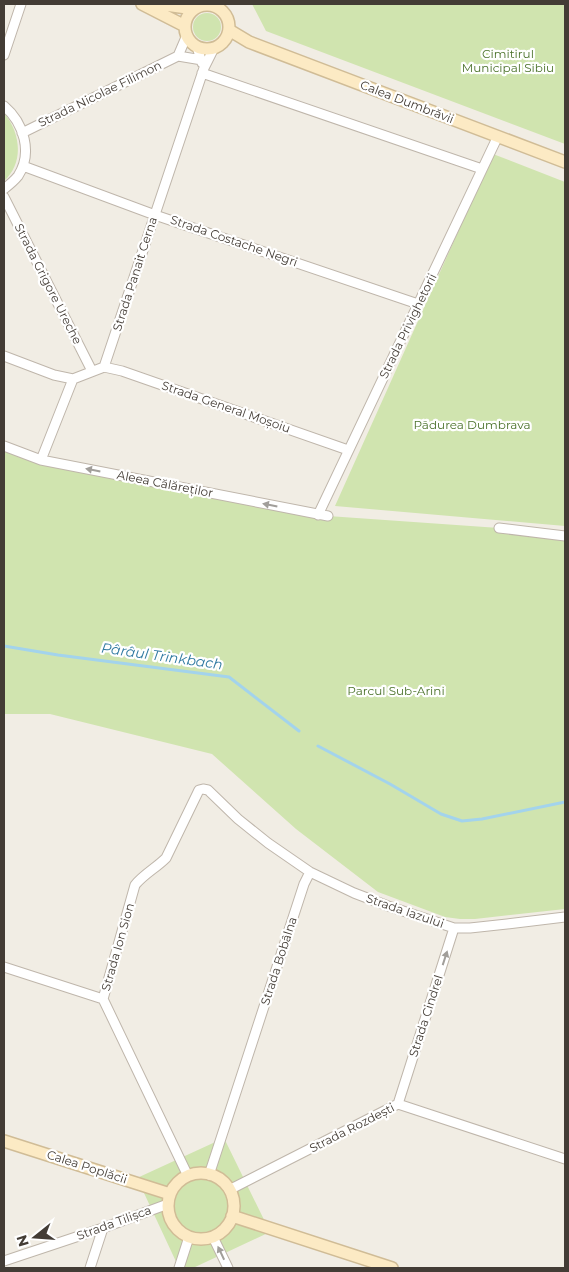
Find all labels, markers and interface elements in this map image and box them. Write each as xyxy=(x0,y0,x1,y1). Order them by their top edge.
park label: Cimitirul Municipal Sibiu xyxy=(462,46,554,75)
street label: Strada Nicolae Filimon xyxy=(36,57,164,130)
street label: Calea Dumbrăvii xyxy=(358,77,456,126)
street label: Strada Costache Negri xyxy=(169,212,300,269)
street label: Strada Panait Cerna xyxy=(109,215,160,333)
street label: Strada Grigore Ureche xyxy=(11,221,85,347)
street label: Strada Privighetorii xyxy=(376,271,439,381)
street label: Strada General Moșoiu xyxy=(160,377,293,436)
park label: Pădurea Dumbrava xyxy=(413,417,531,432)
one-way arrow xyxy=(85,466,101,474)
street label: Aleea Călăreților xyxy=(116,467,215,500)
one-way arrow xyxy=(262,501,278,509)
water label: Pârâul Trinkbach xyxy=(100,639,224,673)
park label: Parcul Sub-Arini xyxy=(347,683,445,698)
street label: Strada Iazului xyxy=(364,890,446,931)
street label: Strada Ion Sion xyxy=(98,901,137,993)
street label: Strada Bobâlna xyxy=(257,915,300,1007)
one-way arrow xyxy=(442,950,450,965)
street label: Strada Cindrel xyxy=(405,973,446,1059)
street label: Strada Rozdești xyxy=(307,1100,397,1155)
street label: Calea Poplăcii xyxy=(45,1146,129,1187)
street label: Strada Tilișca xyxy=(74,1202,153,1243)
north arrow xyxy=(10,1212,60,1262)
text: N xyxy=(12,1233,33,1249)
one-way arrow xyxy=(216,1246,224,1260)

